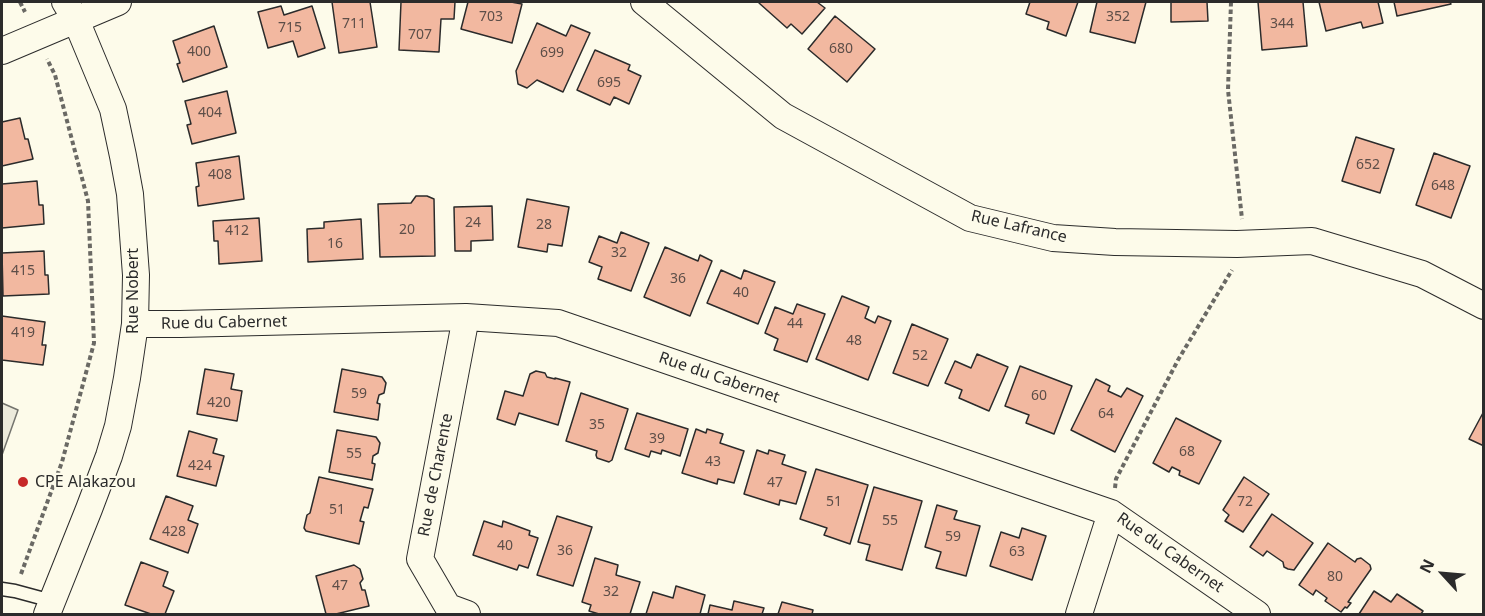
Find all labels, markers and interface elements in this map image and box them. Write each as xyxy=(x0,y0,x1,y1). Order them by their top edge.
house number: 703 xyxy=(479,9,503,25)
house number: 352 xyxy=(1106,9,1130,25)
house number: 711 xyxy=(342,16,366,32)
house number: 344 xyxy=(1270,16,1294,32)
house number: 715 xyxy=(278,20,302,36)
house number: 707 xyxy=(408,27,432,43)
house number: 680 xyxy=(829,41,853,57)
house number: 400 xyxy=(187,44,211,60)
house number: 699 xyxy=(540,45,564,61)
house number: 695 xyxy=(597,75,621,91)
house number: 404 xyxy=(198,105,222,121)
house number: 652 xyxy=(1356,157,1380,173)
house number: 408 xyxy=(208,167,232,183)
house number: 648 xyxy=(1431,178,1455,194)
street label: Rue Lafrance xyxy=(969,207,1069,247)
house number: 24 xyxy=(465,215,481,231)
house number: 28 xyxy=(536,217,552,233)
house number: 20 xyxy=(399,222,415,238)
house number: 412 xyxy=(225,223,249,239)
house number: 16 xyxy=(327,236,343,252)
house number: 32 xyxy=(611,245,627,261)
street label: Rue Nobert xyxy=(123,248,143,334)
house number: 415 xyxy=(11,263,35,279)
house number: 36 xyxy=(670,271,686,287)
house number: 40 xyxy=(733,285,749,301)
street label: Rue du Cabernet xyxy=(161,312,287,334)
house number: 44 xyxy=(787,316,803,332)
house number: 419 xyxy=(11,325,35,341)
house number: 48 xyxy=(846,333,862,349)
street label: Rue du Cabernet xyxy=(656,348,782,408)
house number: 52 xyxy=(912,348,928,364)
house number: 59 xyxy=(351,386,367,402)
house number: 60 xyxy=(1031,388,1047,404)
house number: 420 xyxy=(207,395,231,411)
house number: 64 xyxy=(1098,406,1114,422)
street label: Rue de Charente xyxy=(415,412,457,538)
house number: 35 xyxy=(589,417,605,433)
house number: 39 xyxy=(649,431,665,447)
house number: 68 xyxy=(1179,444,1195,460)
house number: 55 xyxy=(346,446,362,462)
house number: 43 xyxy=(705,454,721,470)
house number: 424 xyxy=(188,458,212,474)
place label: CPE Alakazou xyxy=(35,472,136,492)
marker: CPE Alakazou xyxy=(16,475,30,489)
house number: 47 xyxy=(767,475,783,491)
house number: 51 xyxy=(826,494,842,510)
house number: 72 xyxy=(1237,494,1253,510)
house number: 51 xyxy=(329,502,345,518)
street label: Rue du Cabernet xyxy=(1113,509,1227,597)
house number: 55 xyxy=(882,513,898,529)
house number: 428 xyxy=(162,524,186,540)
house number: 59 xyxy=(945,529,961,545)
house number: 40 xyxy=(497,538,513,554)
house number: 36 xyxy=(557,543,573,559)
house number: 63 xyxy=(1009,544,1025,560)
north arrow xyxy=(1413,544,1473,604)
text: N xyxy=(1414,555,1440,577)
house number: 80 xyxy=(1327,569,1343,585)
house number: 47 xyxy=(332,578,348,594)
house number: 32 xyxy=(603,584,619,600)

